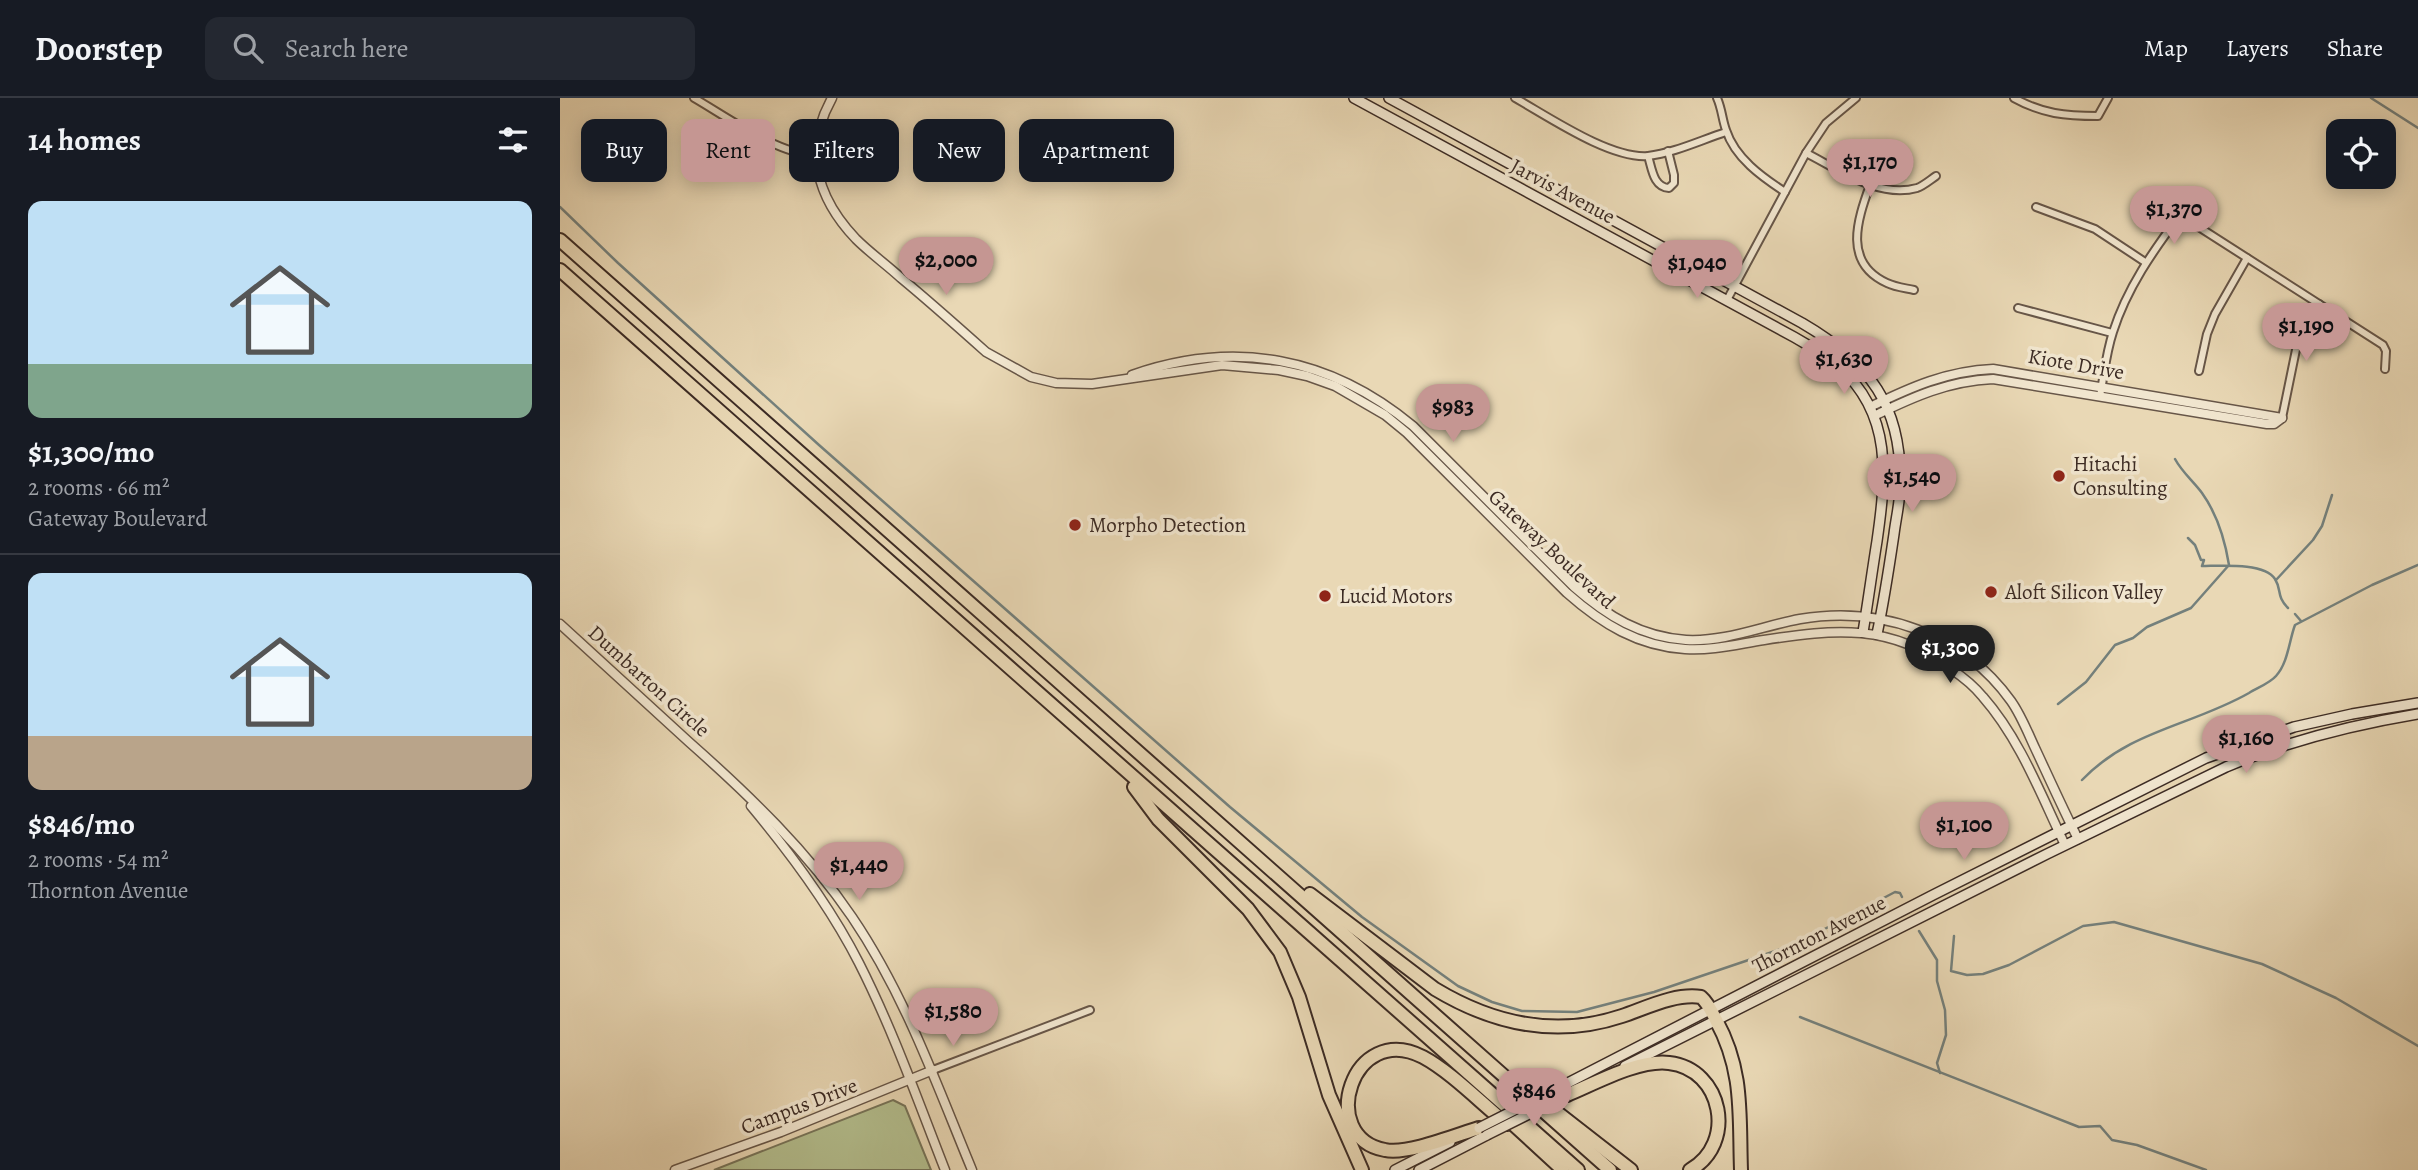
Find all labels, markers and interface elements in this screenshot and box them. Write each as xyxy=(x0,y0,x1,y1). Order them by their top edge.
search box xyxy=(205,17,695,80)
text: Doorstep xyxy=(35,26,163,71)
icon: search xyxy=(229,29,267,67)
text: Search here xyxy=(285,31,408,66)
text: Map xyxy=(2144,32,2188,64)
text: Layers xyxy=(2226,32,2289,64)
text: Share xyxy=(2327,32,2383,64)
chip: Buy xyxy=(581,119,667,182)
chip: Rent xyxy=(681,119,775,182)
chip: Filters xyxy=(789,119,899,182)
chip: New xyxy=(913,119,1005,182)
chip: Apartment xyxy=(1019,119,1174,182)
map controls xyxy=(2326,119,2396,189)
button: locate xyxy=(2326,119,2396,189)
text: 14 homes xyxy=(28,120,141,160)
icon: filters xyxy=(494,121,532,159)
pin: $1,170 xyxy=(1813,140,1927,199)
text: $1,170 xyxy=(1843,146,1897,177)
street label: Jarvis Avenue xyxy=(1506,152,1620,230)
pin: $1,370 xyxy=(2117,186,2231,246)
text: $1,370 xyxy=(2146,193,2202,224)
pin: $2,000 xyxy=(889,238,1003,297)
pin: $1,040 xyxy=(1640,240,1754,300)
text: $2,000 xyxy=(915,244,977,275)
icon: home xyxy=(217,247,343,373)
text: $1,040 xyxy=(1667,247,1727,278)
pin: $1,190 xyxy=(2249,303,2363,363)
text: $1,190 xyxy=(2278,310,2334,341)
pin: $1,630 xyxy=(1787,336,1901,396)
street label: Kiote Drive xyxy=(2026,342,2126,386)
text: $1,630 xyxy=(1815,343,1873,374)
pin: $983 xyxy=(1412,384,1494,444)
text: $983 xyxy=(1432,391,1474,422)
text: $1,300/mo xyxy=(28,432,154,472)
place label: Hitachi Consulting xyxy=(2073,450,2168,502)
pin: $1,540 xyxy=(1855,454,1969,514)
text: $1,540 xyxy=(1883,461,1941,492)
marker: Hitachi Consulting xyxy=(2051,468,2067,484)
text: 2 rooms · 66 m² xyxy=(28,472,170,503)
street label: Gateway Boulevard xyxy=(1483,483,1622,616)
text: Gateway Boulevard xyxy=(28,503,208,534)
place label: Morpho Detection xyxy=(1089,511,1246,539)
marker: Morpho Detection xyxy=(1067,517,1083,533)
place label: Aloft Silicon Valley xyxy=(2004,578,2163,606)
place label: Lucid Motors xyxy=(1339,582,1453,610)
marker: Aloft Silicon Valley xyxy=(1983,584,1999,600)
marker: Lucid Motors xyxy=(1317,588,1333,604)
icon: home xyxy=(217,619,343,745)
street label: Dumbarton Circle xyxy=(582,619,716,743)
pin: $1,300 xyxy=(1893,626,2007,685)
text: $1,300 xyxy=(1921,632,1979,663)
pin: $1,160 xyxy=(2189,716,2303,775)
text: $1,160 xyxy=(2218,722,2274,753)
pin: $1,100 xyxy=(1907,802,2021,862)
text: $846/mo xyxy=(28,804,135,844)
text: $1,100 xyxy=(1936,809,1992,840)
pin: $1,440 xyxy=(802,842,916,902)
text: 2 rooms · 54 m² xyxy=(28,844,169,875)
text: $1,440 xyxy=(830,849,888,880)
text: Thornton Avenue xyxy=(28,875,188,906)
street label: Thornton Avenue xyxy=(1747,888,1891,980)
pin: $1,580 xyxy=(896,988,1010,1048)
text: $1,580 xyxy=(924,995,982,1026)
pin: $846 xyxy=(1493,1068,1575,1128)
street label: Campus Drive xyxy=(737,1071,861,1141)
text: $846 xyxy=(1512,1075,1556,1106)

